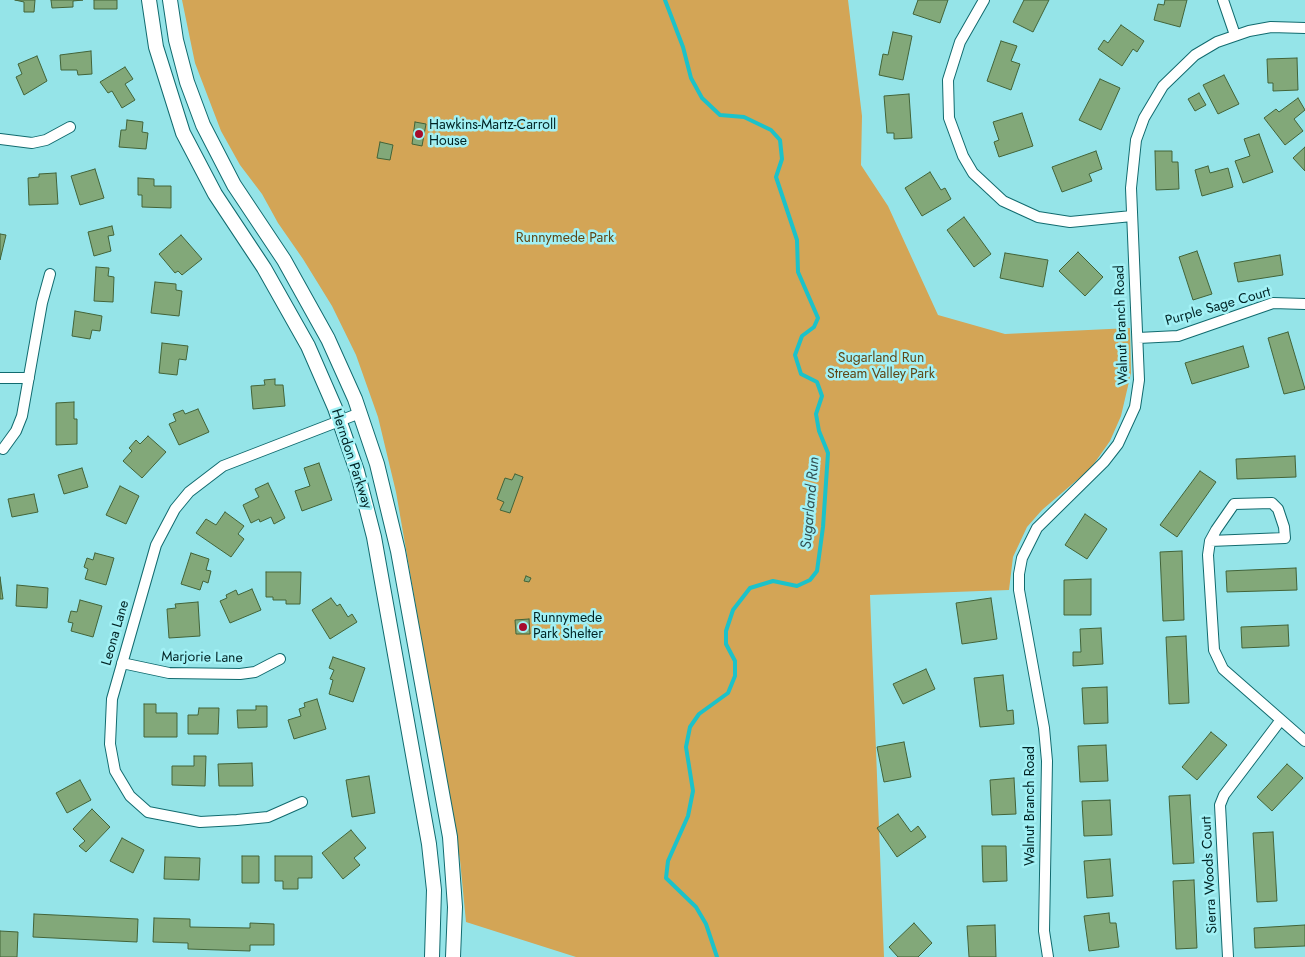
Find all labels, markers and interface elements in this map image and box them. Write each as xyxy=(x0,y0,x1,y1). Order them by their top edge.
place label: Hawkins-Martz-Carroll House xyxy=(429,118,556,150)
marker: Hawkins-Martz-Carroll House xyxy=(413,128,425,140)
park label: Runnymede Park xyxy=(516,231,614,247)
street label: Walnut Branch Road xyxy=(1112,265,1132,385)
street label: Purple Sage Court xyxy=(1163,284,1273,330)
park label: Sugarland Run Stream Valley Park xyxy=(827,351,935,384)
street label: Herndon Parkway xyxy=(327,407,375,511)
water label: Sugarland Run xyxy=(798,456,824,550)
street label: Leona Lane xyxy=(99,598,133,668)
place label: Runnymede Park Shelter xyxy=(533,611,603,644)
marker: Runnymede Park Shelter xyxy=(517,621,529,633)
street label: Marjorie Lane xyxy=(161,649,243,667)
street label: Walnut Branch Road xyxy=(1023,746,1039,866)
street label: Sierra Woods Court xyxy=(1199,816,1221,934)

